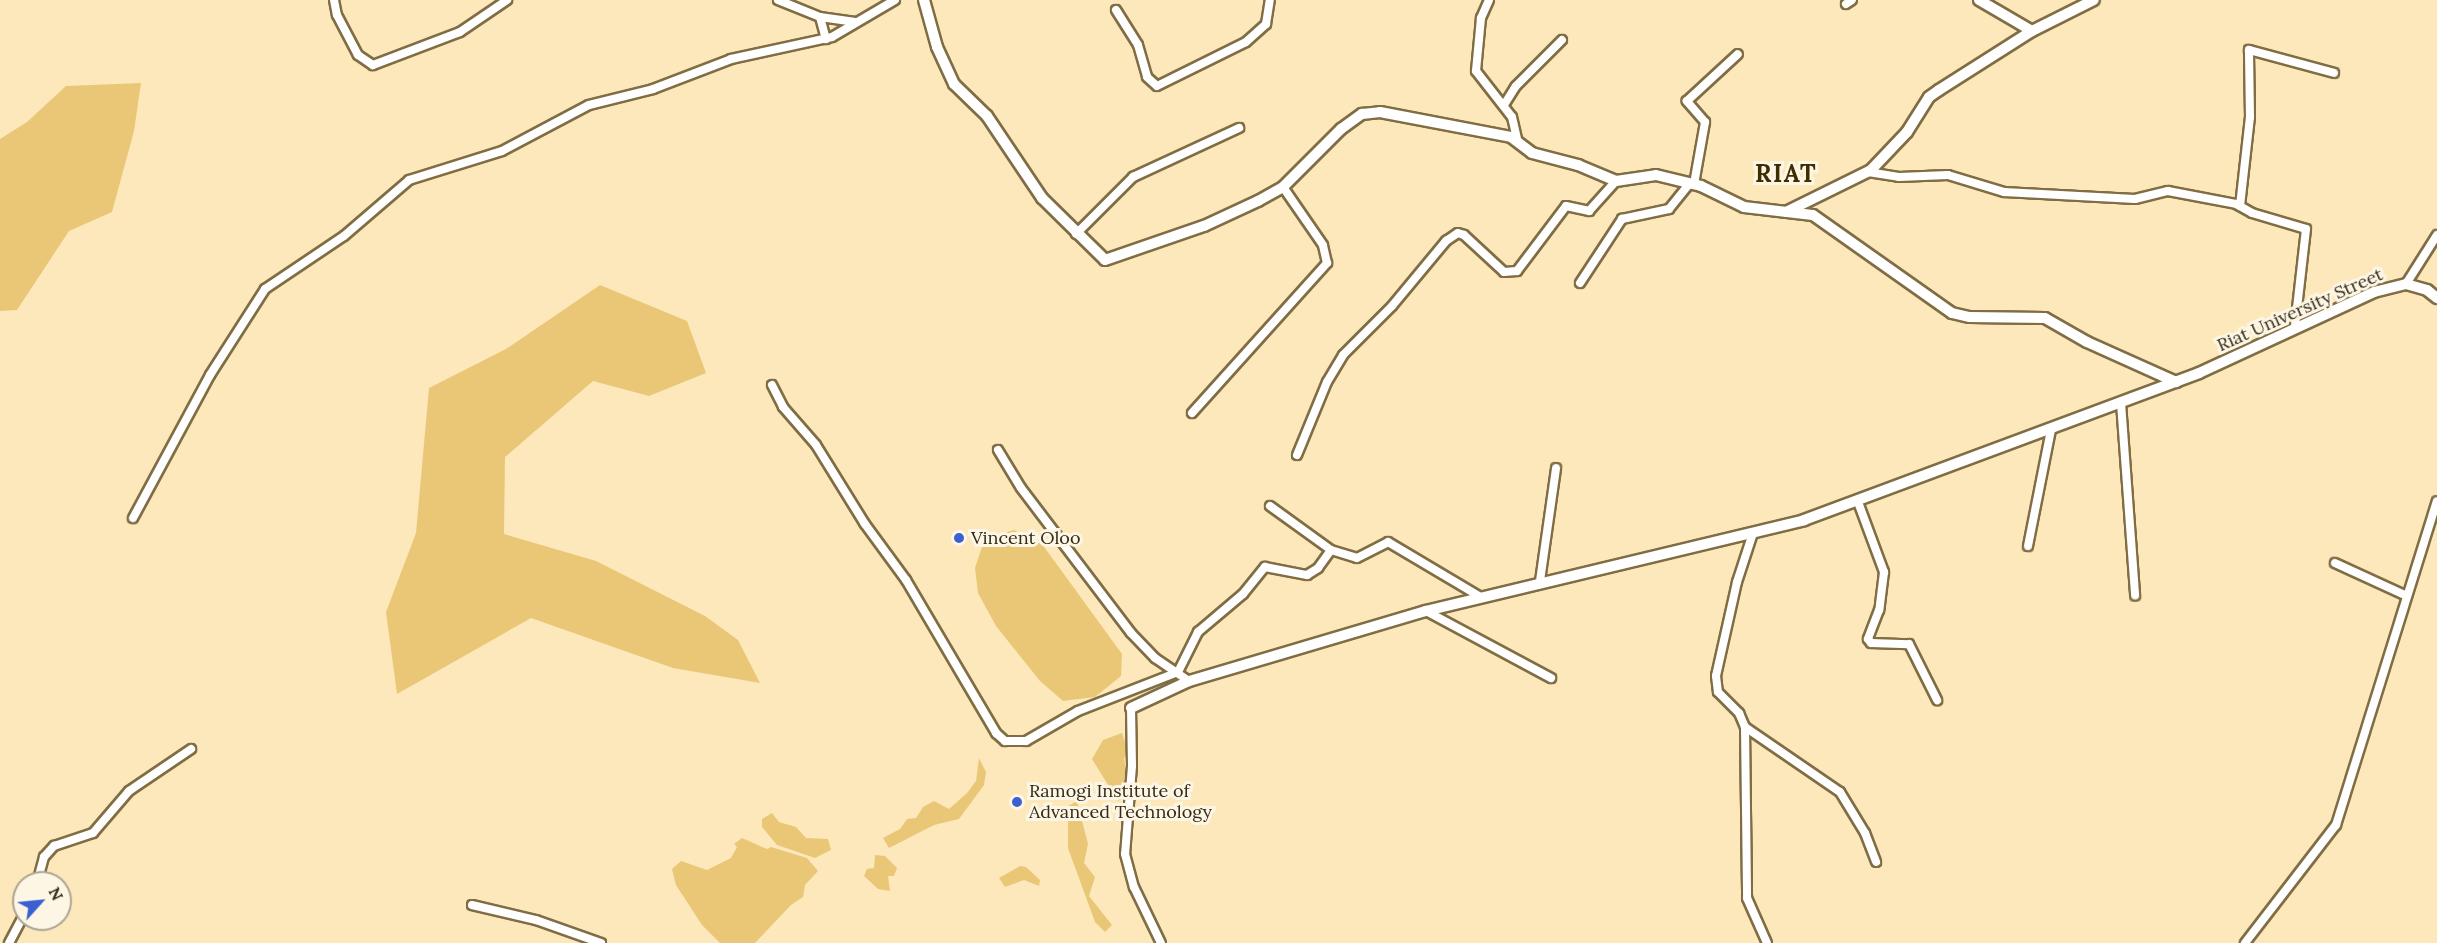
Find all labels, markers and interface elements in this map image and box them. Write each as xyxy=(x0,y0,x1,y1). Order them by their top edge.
district label: RIAT xyxy=(1755,160,1817,188)
street label: Riat University Street xyxy=(2214,264,2386,356)
place label: Vincent Oloo xyxy=(971,527,1080,549)
marker: Vincent Oloo xyxy=(952,531,966,545)
place label: Ramogi Institute of Advanced Technology xyxy=(1029,781,1212,824)
marker: Ramogi Institute of Advanced Technology xyxy=(1010,795,1024,809)
north arrow xyxy=(12,871,72,931)
text: N xyxy=(45,884,68,904)

